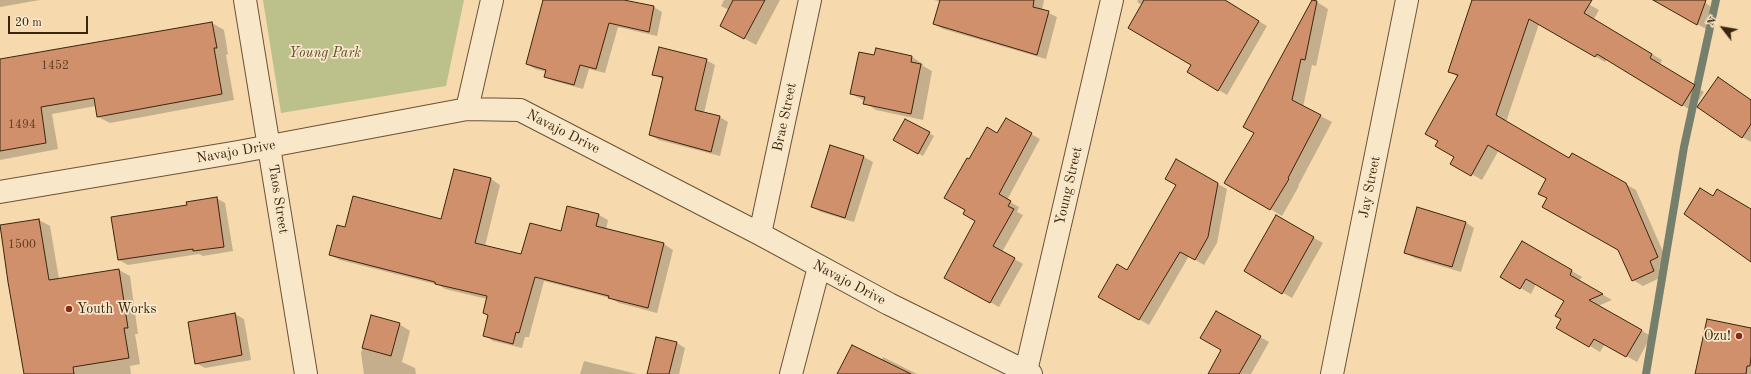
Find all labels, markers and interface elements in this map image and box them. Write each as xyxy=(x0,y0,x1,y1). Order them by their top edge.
scale bar xyxy=(10,8,90,34)
north arrow xyxy=(1703,8,1743,48)
text: N xyxy=(1705,15,1719,28)
text: 20 m xyxy=(15,17,42,29)
park label: Young Park xyxy=(289,45,361,61)
house number: 1452 xyxy=(41,59,69,73)
street label: Brae Street xyxy=(770,81,800,153)
street label: Navajo Drive xyxy=(523,106,603,158)
house number: 1494 xyxy=(8,118,36,132)
street label: Navajo Drive xyxy=(195,137,277,167)
street label: Young Street xyxy=(1052,145,1086,227)
street label: Jay Street xyxy=(1356,155,1384,219)
street label: Taos Street xyxy=(264,163,292,235)
house number: 1500 xyxy=(8,238,36,252)
street label: Navajo Drive xyxy=(810,257,888,309)
place label: Youth Works xyxy=(77,301,157,317)
marker: Youth Works xyxy=(64,304,74,314)
place label: Ozu! xyxy=(1704,328,1731,344)
marker: Ozu! xyxy=(1734,331,1744,341)

